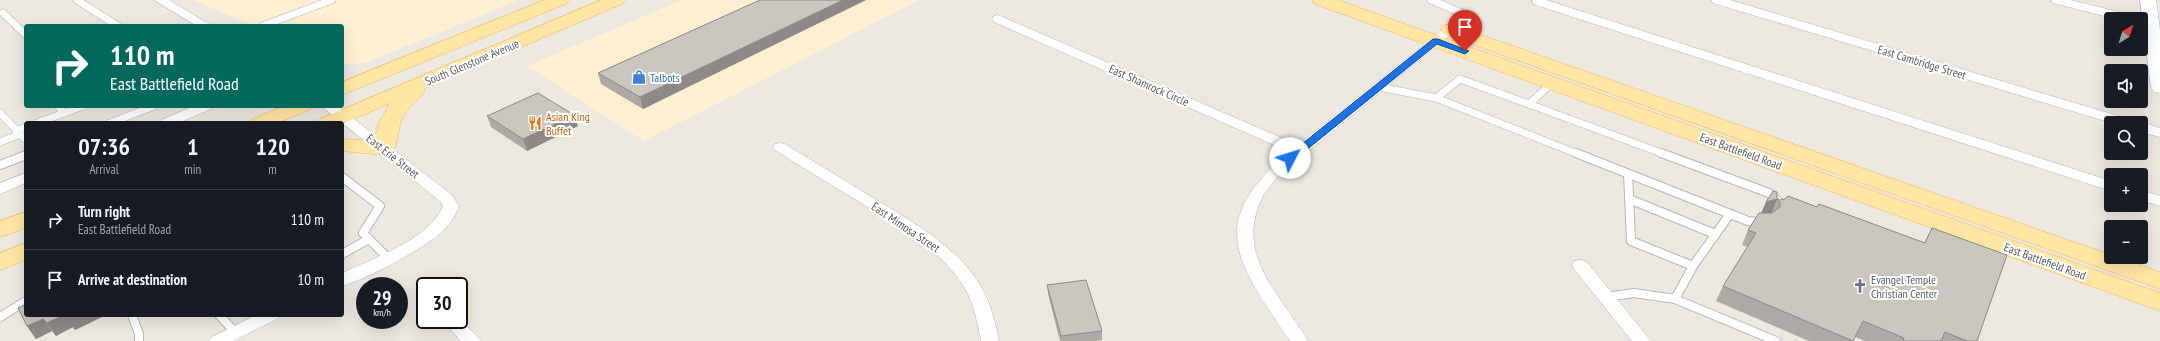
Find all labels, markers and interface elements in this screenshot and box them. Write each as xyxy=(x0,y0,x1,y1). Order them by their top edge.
pin xyxy=(1448,10,1482,51)
north arrow xyxy=(2104,12,2148,56)
map controls xyxy=(2104,12,2148,264)
icon: arrive xyxy=(1454,16,1476,38)
street label: South Glenstone Avenue xyxy=(423,35,521,89)
text: 110 m xyxy=(110,36,174,73)
icon: right xyxy=(44,40,96,92)
street label: East Cambridge Street xyxy=(1876,41,1969,83)
street label: East Shamrock Circle xyxy=(1107,61,1191,109)
button: sound xyxy=(2104,64,2148,108)
shop icon: Talbots xyxy=(631,69,647,85)
place label: Talbots xyxy=(650,70,680,85)
text: East Battlefield Road xyxy=(110,72,239,95)
place label: Asian King Buffet xyxy=(546,109,590,138)
restaurant icon: Asian King Buffet xyxy=(527,115,543,131)
button: search xyxy=(2104,116,2148,160)
street label: East Battlefield Road xyxy=(1698,129,1784,173)
text: 07:36 xyxy=(78,131,130,162)
text: 1 xyxy=(187,131,198,162)
text: 120 xyxy=(255,131,290,162)
street label: East Erie Street xyxy=(363,131,423,182)
position arrow xyxy=(1269,137,1311,179)
text: Arrival xyxy=(89,161,119,178)
text: min xyxy=(184,161,201,178)
text: m xyxy=(268,161,277,178)
button: + xyxy=(2104,168,2148,212)
street label: East Mimosa Street xyxy=(869,199,944,256)
text: Turn right xyxy=(78,202,130,221)
icon: right xyxy=(44,209,66,231)
text: 110 m xyxy=(291,210,324,229)
button: − xyxy=(2104,220,2148,264)
text: East Battlefield Road xyxy=(78,221,171,238)
street label: East Battlefield Road xyxy=(2002,239,2088,283)
icon: arrive xyxy=(44,269,66,291)
text: Arrive at destination xyxy=(78,270,187,289)
text: 10 m xyxy=(298,270,324,289)
place label: Evangel Temple Christian Center xyxy=(1871,272,1938,301)
speed limit sign: 30 xyxy=(416,277,468,329)
church icon: Evangel Temple Christian Center xyxy=(1852,278,1868,294)
text: 29 xyxy=(372,285,392,311)
text: km/h xyxy=(373,306,391,319)

